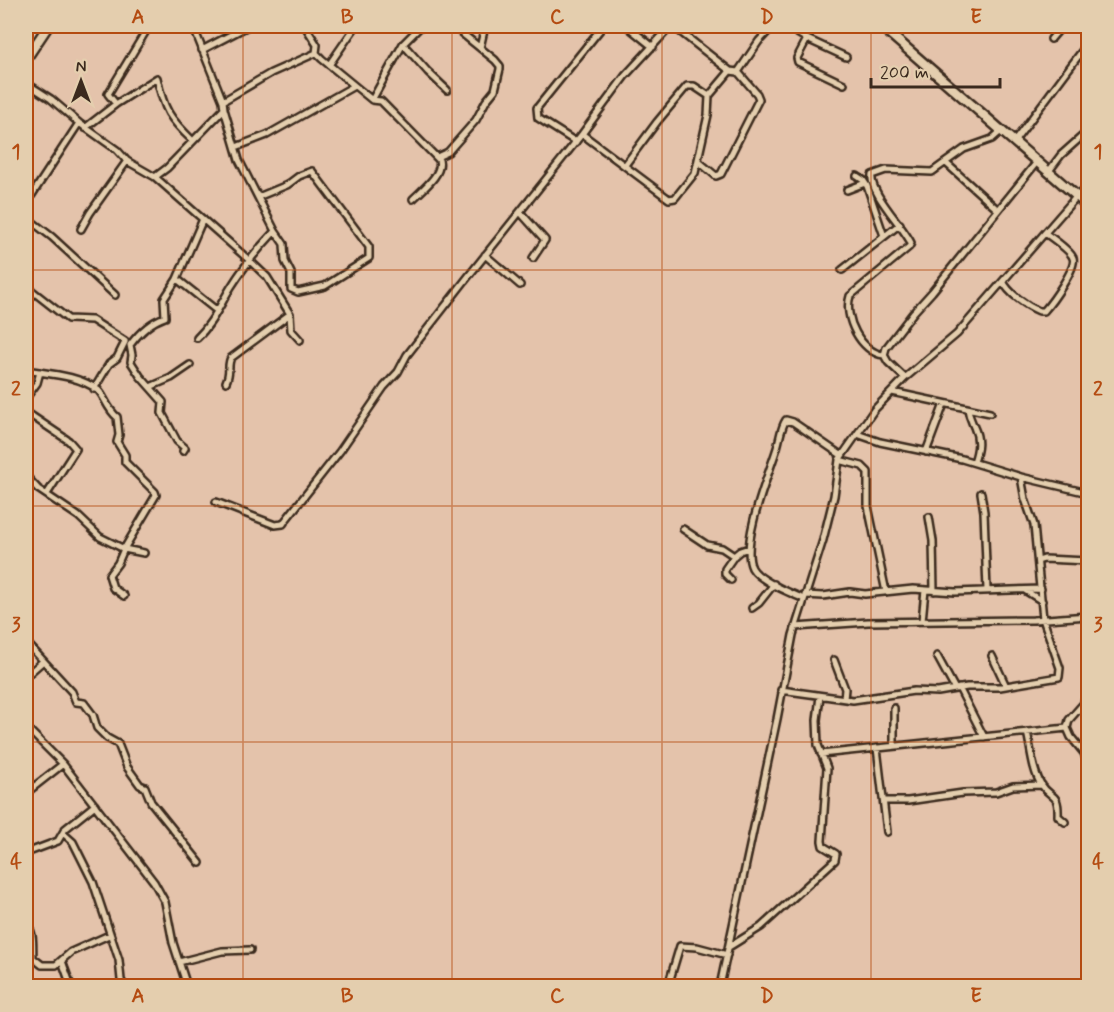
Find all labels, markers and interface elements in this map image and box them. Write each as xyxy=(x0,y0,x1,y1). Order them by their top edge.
text: A xyxy=(131,4,145,31)
text: B xyxy=(341,4,354,31)
text: C xyxy=(550,4,565,31)
text: D xyxy=(760,4,774,31)
text: E xyxy=(970,4,982,31)
north arrow xyxy=(51,51,111,111)
scale bar xyxy=(871,51,1000,89)
text: N xyxy=(76,57,86,78)
text: 200 m xyxy=(880,61,929,85)
text: 1 xyxy=(12,139,20,166)
text: 1 xyxy=(1094,139,1102,166)
text: 2 xyxy=(11,376,21,403)
text: 2 xyxy=(1093,376,1103,403)
text: 3 xyxy=(11,612,21,639)
text: 3 xyxy=(1093,612,1103,639)
text: 4 xyxy=(10,849,22,876)
text: 4 xyxy=(1092,849,1104,876)
text: A xyxy=(131,983,145,1010)
text: B xyxy=(341,983,354,1010)
text: C xyxy=(550,983,565,1010)
text: D xyxy=(760,983,774,1010)
text: E xyxy=(970,983,982,1010)

